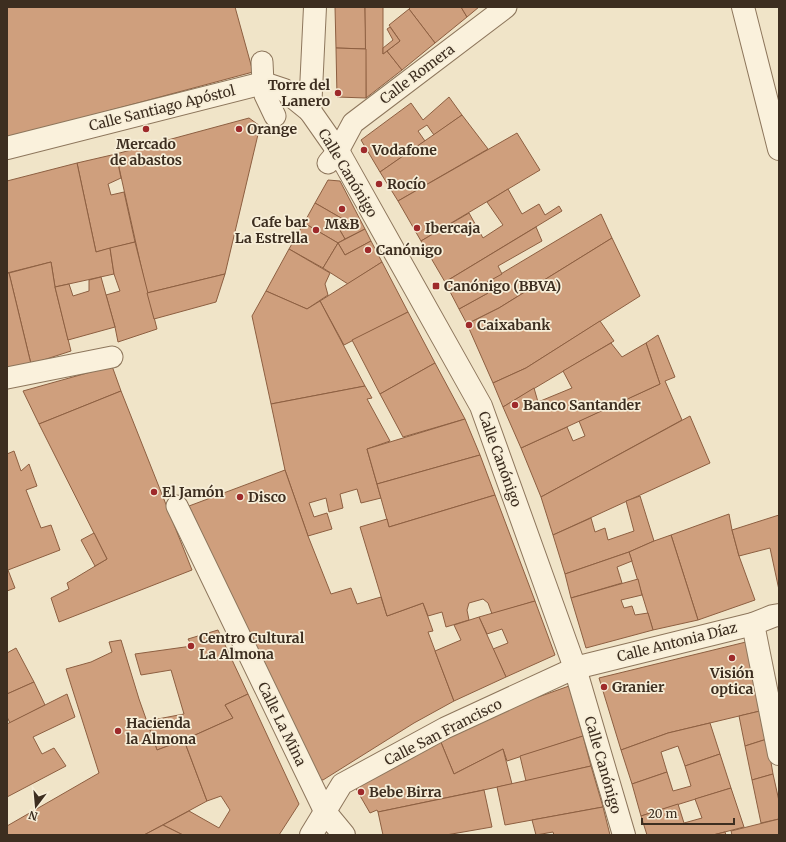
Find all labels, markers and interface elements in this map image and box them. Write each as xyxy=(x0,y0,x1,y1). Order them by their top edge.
street label: Calle Romera xyxy=(376,40,458,108)
place label: Torre del Lanero xyxy=(268,76,330,110)
street label: Calle Santiago Apóstol xyxy=(87,81,238,135)
marker: Torre del Lanero xyxy=(333,88,343,98)
place label: Orange xyxy=(247,120,297,138)
marker: Mercado de abastos xyxy=(141,124,151,134)
marker: Orange xyxy=(234,124,244,134)
street label: Calle Canónigo xyxy=(314,125,382,221)
place label: Mercado de abastos xyxy=(110,135,182,169)
place label: Vodafone xyxy=(371,141,437,159)
marker: Vodafone xyxy=(359,145,369,155)
place label: Rocío xyxy=(387,175,426,193)
marker: Rocío xyxy=(374,179,384,189)
marker: M&B xyxy=(337,204,347,214)
place label: Cafe bar La Estrella xyxy=(235,213,308,247)
place label: M&B xyxy=(325,215,359,233)
place label: Ibercaja xyxy=(425,219,480,237)
marker: Ibercaja xyxy=(412,223,422,233)
marker: Cafe bar La Estrella xyxy=(311,225,321,235)
place label: Canónigo xyxy=(376,241,442,259)
marker: Canónigo xyxy=(363,245,373,255)
place label: Canónigo (BBVA) xyxy=(444,277,561,295)
marker: Canónigo (BBVA) xyxy=(431,281,441,291)
place label: Caixabank xyxy=(477,316,551,334)
marker: Caixabank xyxy=(464,320,474,330)
place label: Banco Santander xyxy=(523,396,641,414)
marker: Banco Santander xyxy=(510,400,520,410)
street label: Calle Canónigo xyxy=(474,409,526,509)
place label: El Jamón xyxy=(162,483,224,501)
marker: El Jamón xyxy=(149,487,159,497)
place label: Disco xyxy=(248,488,286,506)
marker: Disco xyxy=(235,492,245,502)
street label: Calle Antonia Díaz xyxy=(615,618,739,666)
place label: Centro Cultural La Almona xyxy=(199,629,305,663)
marker: Centro Cultural La Almona xyxy=(186,641,196,651)
marker: Visión optica xyxy=(727,653,737,663)
place label: Visión optica xyxy=(709,664,754,698)
place label: Granier xyxy=(612,678,665,696)
street label: Calle La Mina xyxy=(254,679,310,769)
marker: Granier xyxy=(599,682,609,692)
street label: Calle San Francisco xyxy=(381,695,505,769)
place label: Hacienda la Almona xyxy=(126,714,196,748)
street label: Calle Canónigo xyxy=(581,714,625,816)
marker: Hacienda la Almona xyxy=(113,726,123,736)
place label: Bebe Birra xyxy=(369,783,442,801)
north arrow xyxy=(16,786,56,826)
marker: Bebe Birra xyxy=(356,787,366,797)
scale bar xyxy=(642,800,734,826)
text: 20 m xyxy=(648,806,677,821)
text: N xyxy=(27,808,39,824)

